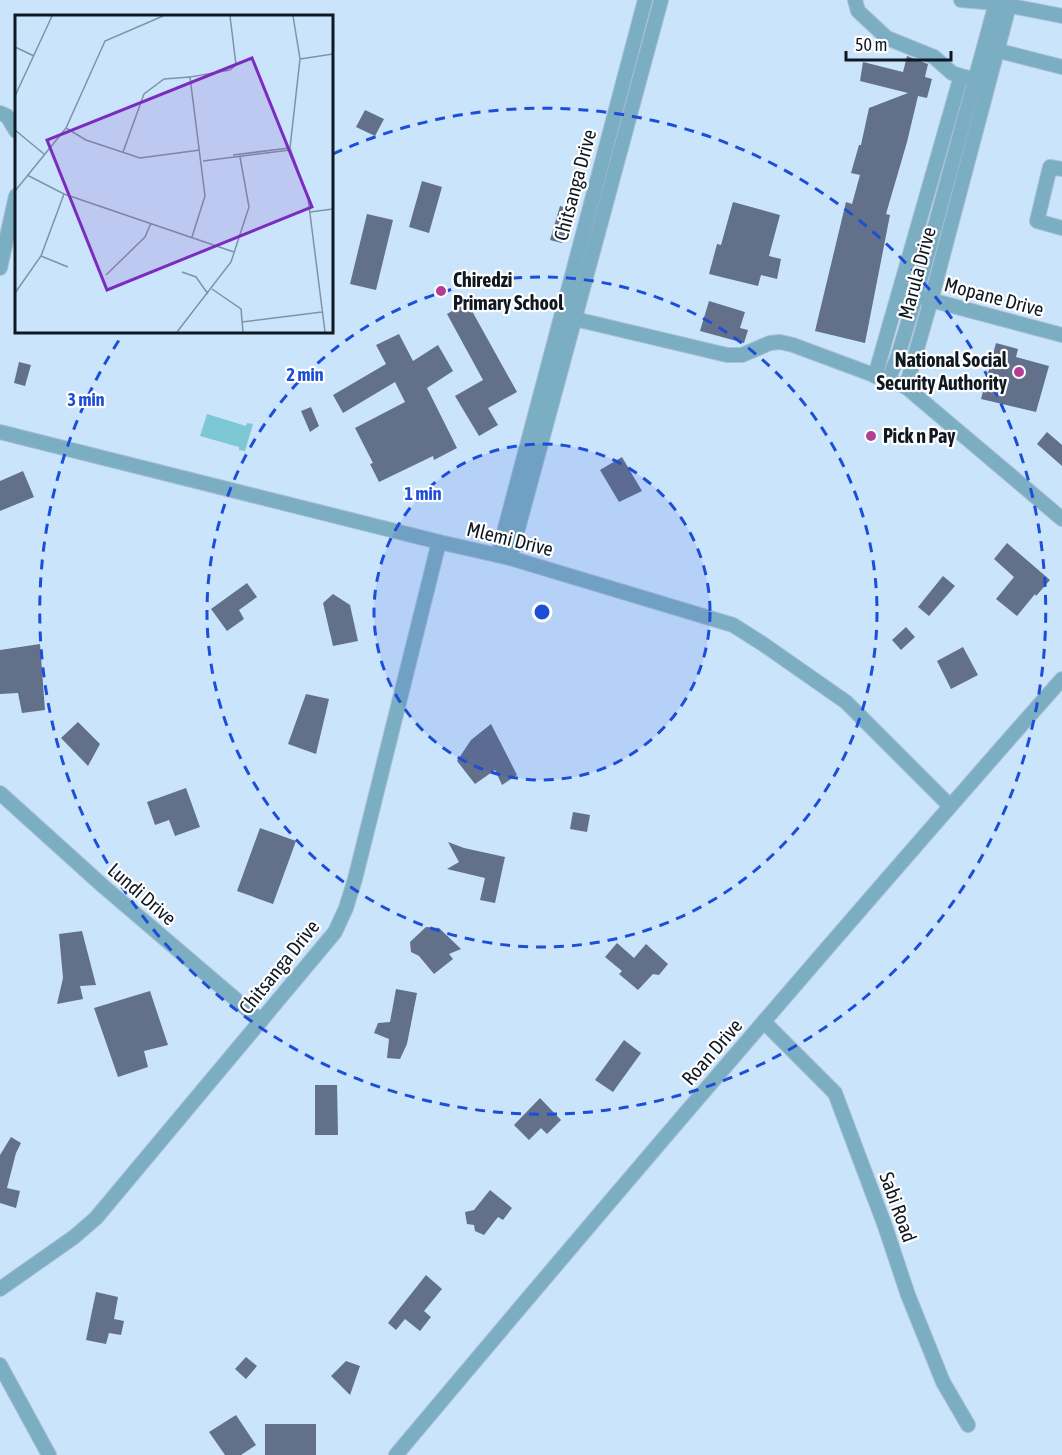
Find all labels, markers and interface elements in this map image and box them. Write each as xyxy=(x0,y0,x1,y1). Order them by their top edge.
inset map xyxy=(15,15,333,333)
scale bar xyxy=(846,24,951,62)
text: 50 m xyxy=(855,34,887,55)
street label: Chitsanga Drive xyxy=(549,127,600,243)
street label: Marula Drive xyxy=(893,224,940,321)
place label: Chiredzi Primary School xyxy=(453,268,564,314)
street label: Mopane Drive xyxy=(942,272,1046,321)
marker: Chiredzi Primary School xyxy=(434,284,448,298)
place label: National Social Security Authority xyxy=(877,348,1008,394)
text: 2 min xyxy=(287,364,324,385)
marker: National Social Security Authority xyxy=(1012,365,1026,379)
text: 3 min xyxy=(68,389,105,410)
place label: Pick n Pay xyxy=(883,424,956,447)
marker: Pick n Pay xyxy=(864,429,878,443)
text: 1 min xyxy=(405,483,442,504)
street label: Mlemi Drive xyxy=(465,517,556,560)
centre of rings xyxy=(532,602,552,622)
street label: Lundi Drive xyxy=(104,858,181,929)
street label: Chitsanga Drive xyxy=(234,915,323,1018)
street label: Roan Drive xyxy=(677,1014,747,1089)
street label: Sabi Road xyxy=(875,1169,922,1245)

